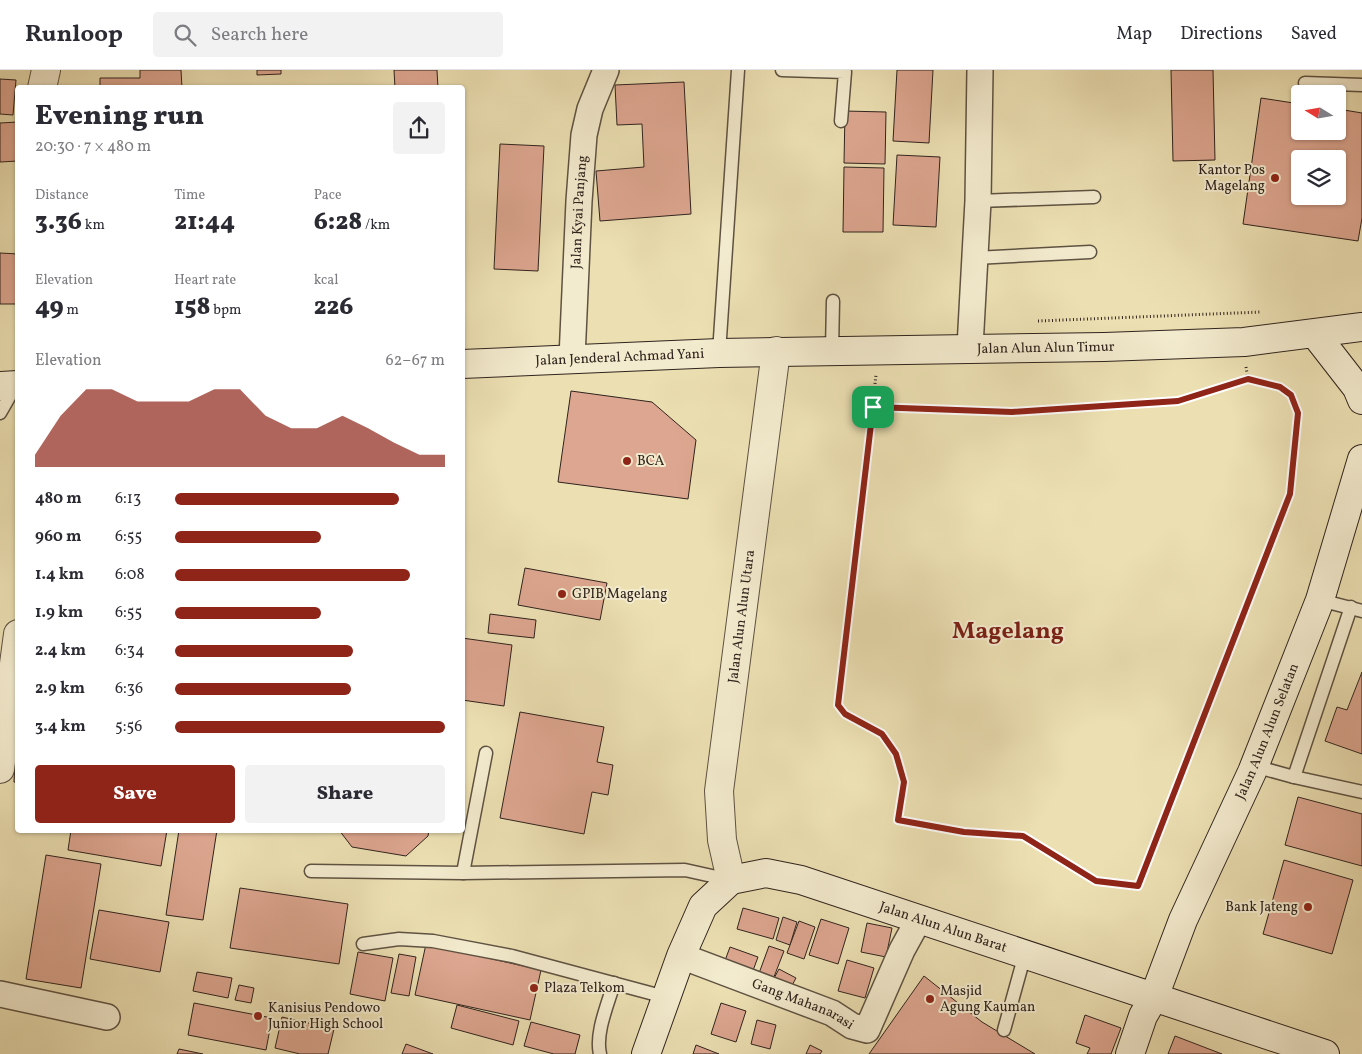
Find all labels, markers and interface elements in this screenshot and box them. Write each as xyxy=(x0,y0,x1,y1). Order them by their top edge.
search box xyxy=(153,12,503,57)
text: Runloop xyxy=(25,18,123,52)
icon: search xyxy=(171,21,199,49)
text: Search here xyxy=(211,22,308,48)
text: Map xyxy=(1116,22,1152,47)
text: Directions xyxy=(1180,22,1263,47)
text: Saved xyxy=(1291,22,1337,47)
north arrow xyxy=(1291,85,1346,140)
map controls xyxy=(1291,85,1346,205)
text: Evening run xyxy=(35,97,204,136)
button: share xyxy=(393,102,445,154)
text: 20:30 · 7 × 480 m xyxy=(35,136,151,158)
button: layers xyxy=(1291,150,1346,205)
street label: Jalan Kyai Panjang xyxy=(566,155,592,270)
place label: Kantor Pos Magelang xyxy=(1198,161,1265,196)
marker: Kantor Pos Magelang xyxy=(1269,172,1281,184)
text: Distance xyxy=(35,186,89,205)
text: Time xyxy=(174,186,205,205)
text: Pace xyxy=(314,186,342,205)
text: 3.36 xyxy=(35,205,82,240)
text: 21:44 xyxy=(174,205,235,240)
text: 6:28 xyxy=(314,205,362,240)
text: km xyxy=(82,216,105,235)
text: /km xyxy=(362,216,390,235)
text: Elevation xyxy=(35,271,93,290)
text: Heart rate xyxy=(174,271,236,290)
text: kcal xyxy=(314,271,339,290)
text: 49 xyxy=(35,290,64,325)
text: 158 xyxy=(174,290,211,325)
text: 226 xyxy=(314,290,353,325)
text: m xyxy=(64,301,79,320)
text: bpm xyxy=(211,301,241,320)
street label: Jalan Alun Alun Timur xyxy=(977,337,1115,358)
street label: Jalan Jenderal Achmad Yani xyxy=(535,344,705,370)
text: Elevation xyxy=(35,350,102,372)
text: 62–67 m xyxy=(386,350,445,372)
pin xyxy=(852,386,894,428)
icon: arrive xyxy=(859,393,887,421)
place label: BCA xyxy=(637,452,665,471)
marker: BCA xyxy=(621,455,633,467)
text: 480 m xyxy=(35,488,82,510)
text: 6:13 xyxy=(115,488,141,510)
text: 960 m xyxy=(35,526,81,548)
text: 6:55 xyxy=(115,526,142,548)
street label: Jalan Alun Alun Utara xyxy=(724,549,760,684)
text: 1.4 km xyxy=(35,564,84,586)
text: 6:08 xyxy=(115,564,145,586)
place label: GPIB Magelang xyxy=(572,585,667,604)
marker: GPIB Magelang xyxy=(556,588,568,600)
text: 1.9 km xyxy=(35,602,83,624)
text: 6:55 xyxy=(115,602,142,624)
district label: Magelang xyxy=(952,615,1064,649)
text: 2.4 km xyxy=(35,640,86,662)
text: 6:34 xyxy=(115,640,145,662)
street label: Jalan Alun Alun Selatan xyxy=(1231,660,1304,803)
text: 2.9 km xyxy=(35,678,85,700)
text: 6:36 xyxy=(115,678,143,700)
text: 3.4 km xyxy=(35,716,86,738)
text: 5:56 xyxy=(115,716,142,738)
button: Save xyxy=(35,765,235,823)
button: Share xyxy=(245,765,445,823)
street label: Jalan Alun Alun Barat xyxy=(877,897,1009,957)
place label: Bank Jateng xyxy=(1225,898,1298,917)
marker: Bank Jateng xyxy=(1302,901,1314,913)
street label: Gang Mahanarasi xyxy=(749,974,858,1034)
place label: Plaza Telkom xyxy=(544,979,625,998)
marker: Plaza Telkom xyxy=(528,982,540,994)
place label: Masjid Agung Kauman xyxy=(940,982,1035,1017)
marker: Masjid Agung Kauman xyxy=(924,993,936,1005)
place label: Kanisius Pendowo Junior High School xyxy=(268,999,383,1034)
marker: Kanisius Pendowo Junior High School xyxy=(252,1010,264,1022)

